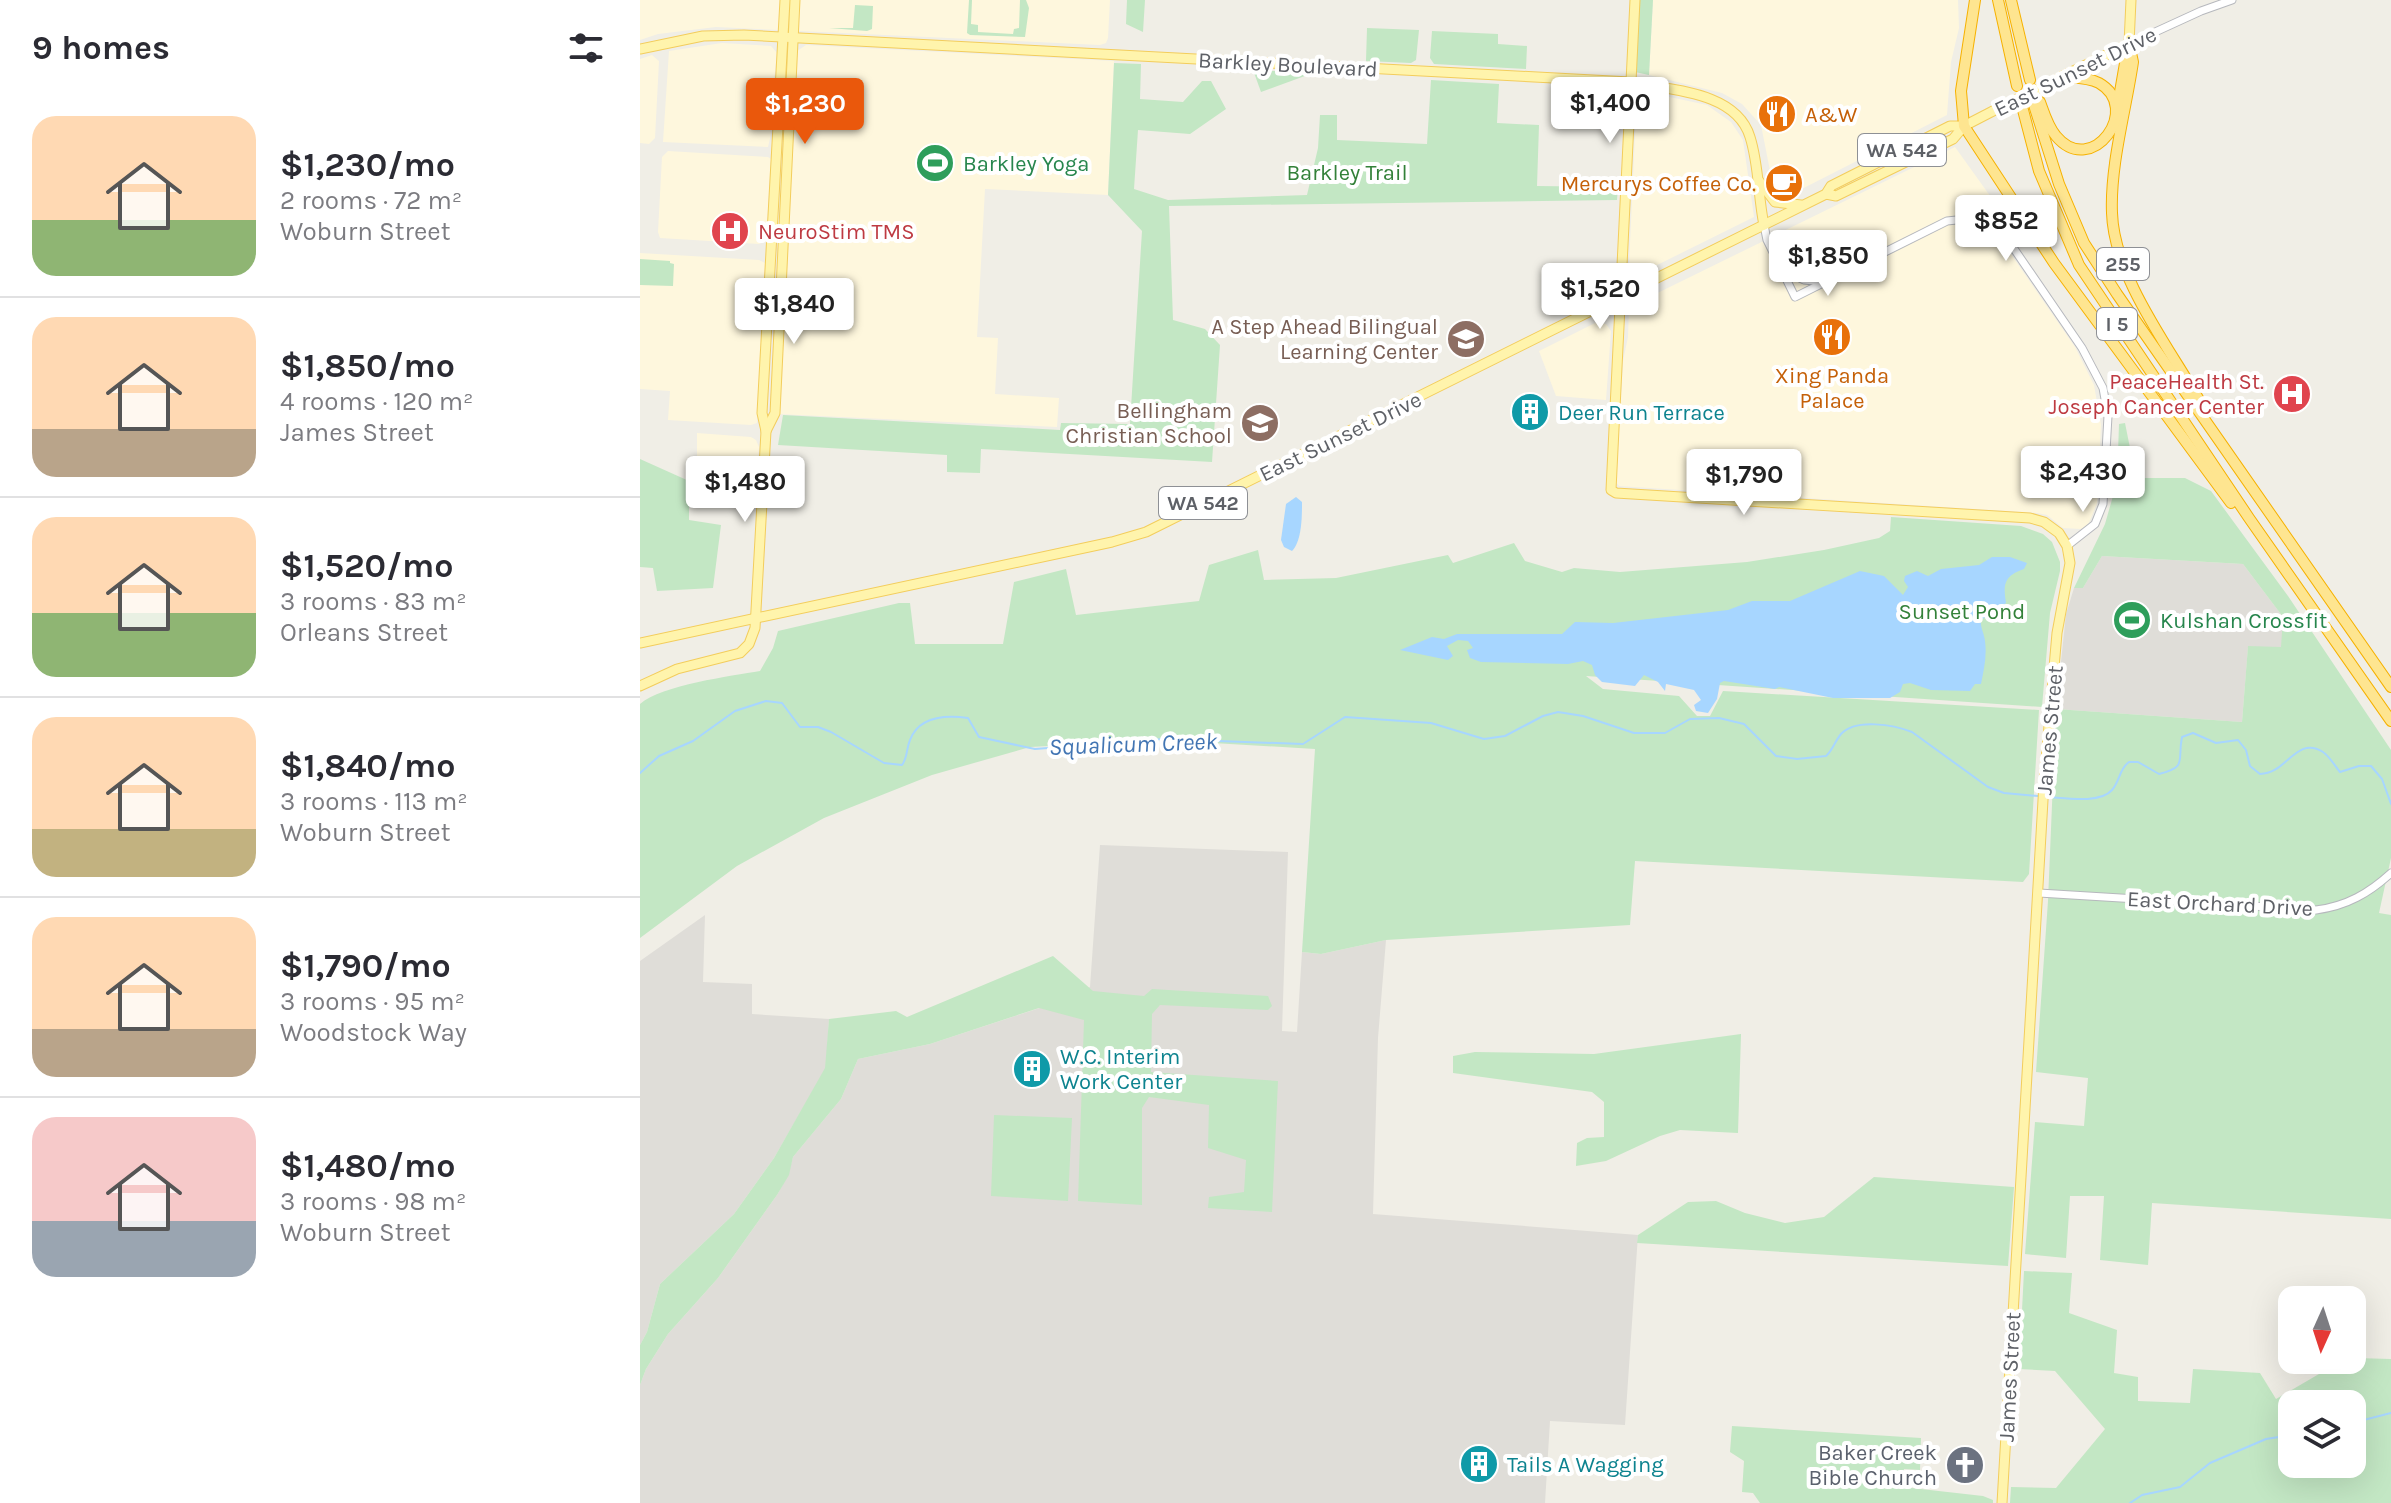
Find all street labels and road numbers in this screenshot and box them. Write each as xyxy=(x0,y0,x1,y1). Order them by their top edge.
street label: East Sunset Drive xyxy=(1990,21,2161,122)
street label: Barkley Boulevard xyxy=(1198,47,1378,83)
road number: WA 542 xyxy=(1858,134,1946,166)
road number: 255 xyxy=(2097,248,2149,280)
road number: I 5 xyxy=(2097,308,2137,340)
street label: East Sunset Drive xyxy=(1255,386,1426,487)
road number: WA 542 xyxy=(1159,487,1247,519)
street label: James Street xyxy=(2031,664,2069,796)
street label: East Orchard Drive xyxy=(2126,886,2314,922)
street label: James Street xyxy=(1994,1311,2026,1443)

